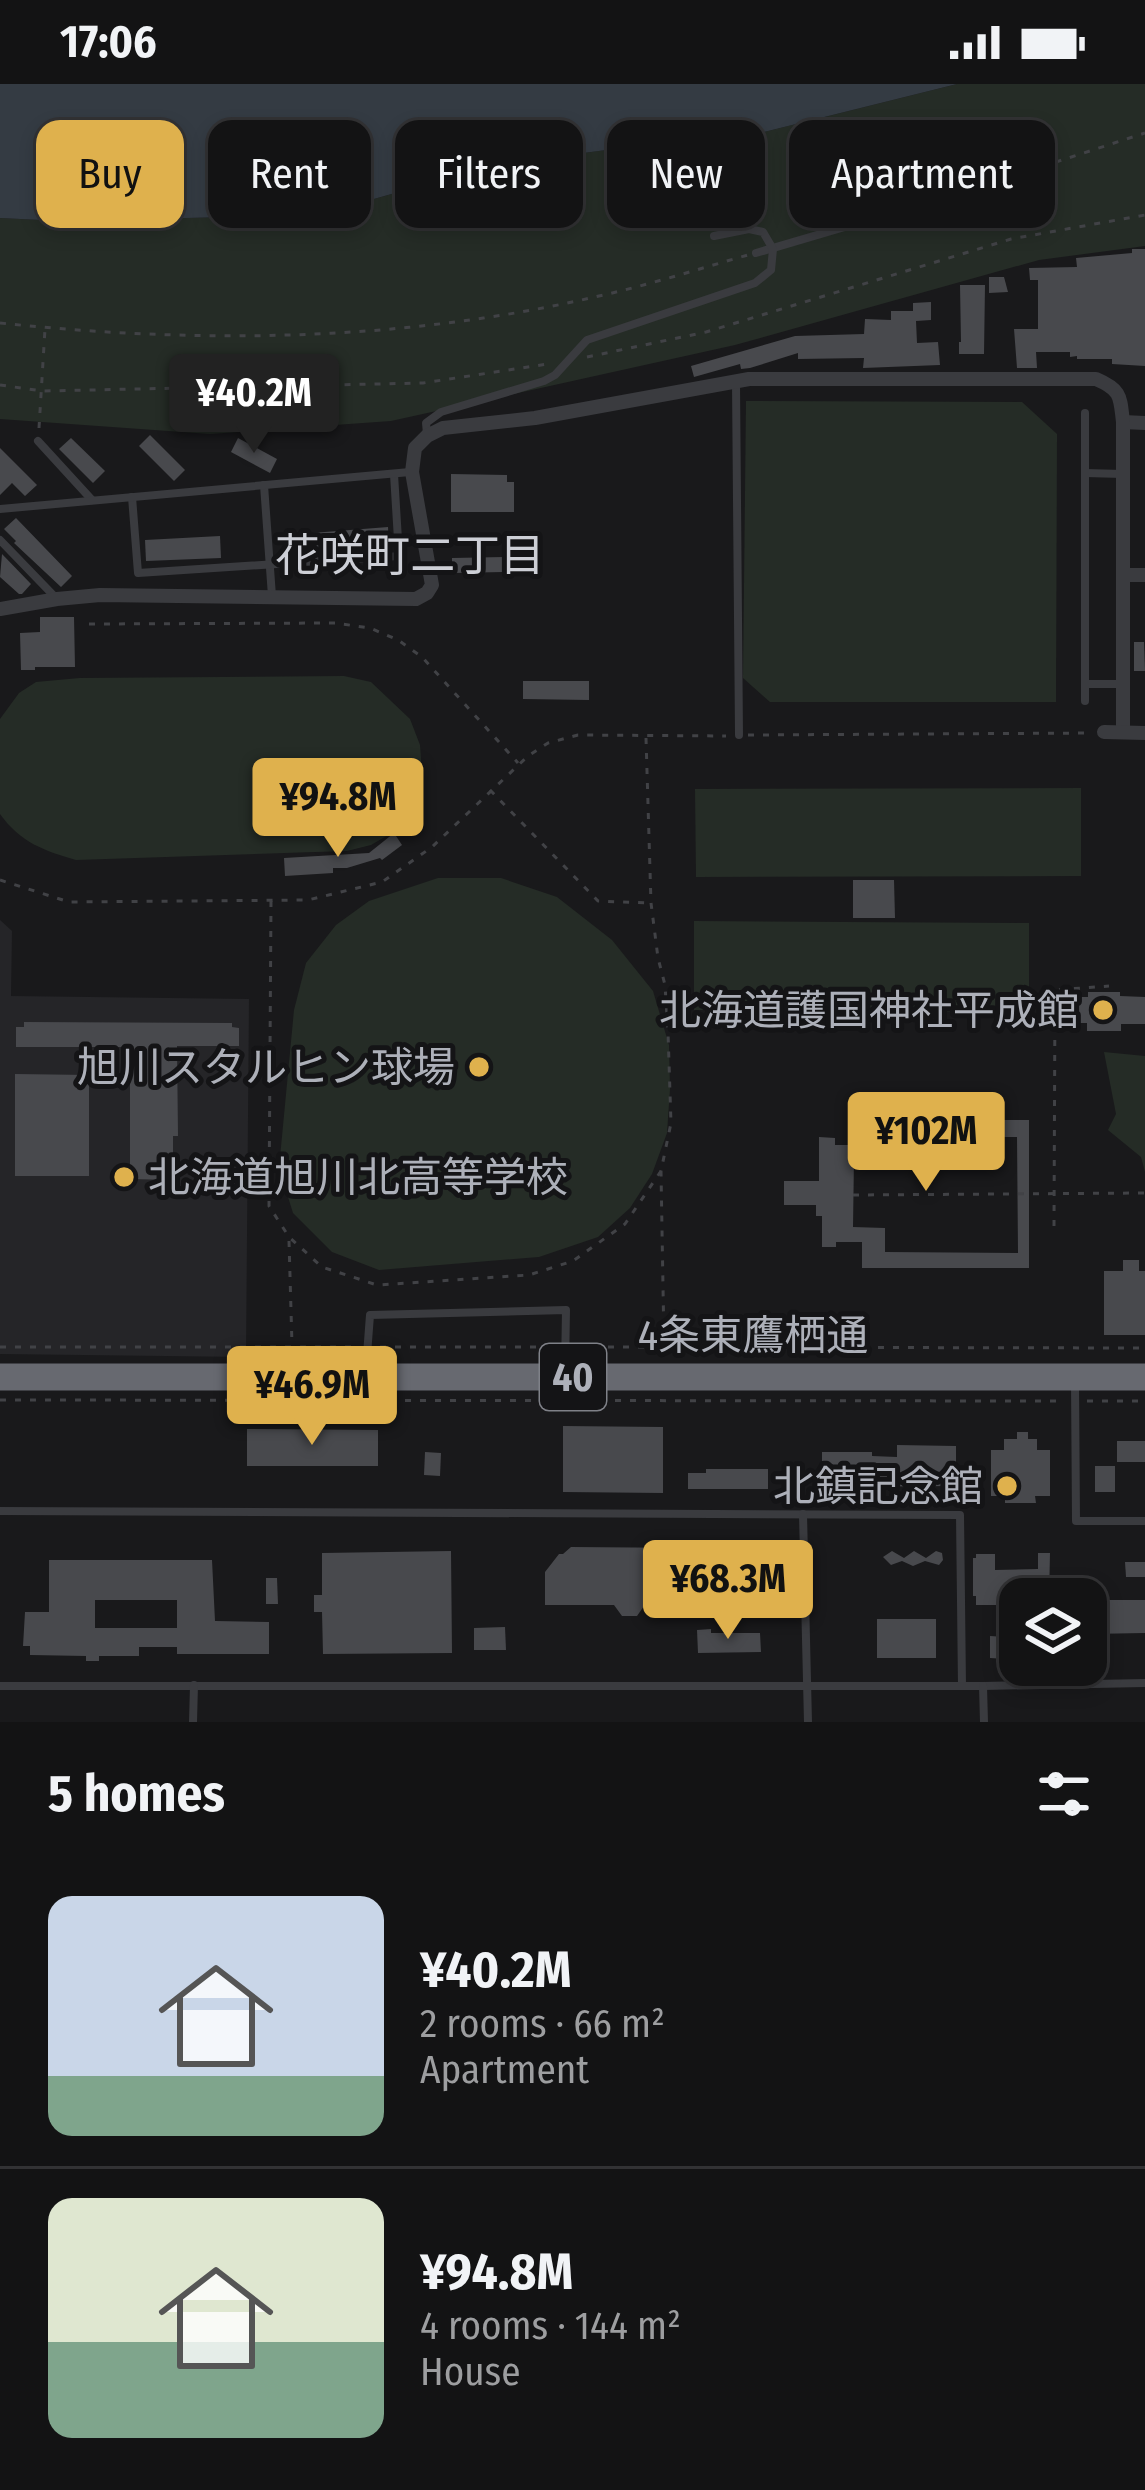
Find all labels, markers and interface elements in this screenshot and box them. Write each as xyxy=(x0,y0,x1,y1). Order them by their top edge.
text: 17:06 xyxy=(60,15,157,69)
chip: Buy xyxy=(36,120,184,228)
chip: Rent xyxy=(208,120,371,228)
chip: Filters xyxy=(395,120,583,228)
chip: New xyxy=(607,120,765,228)
chip: Apartment xyxy=(789,120,1055,228)
pin: ¥40.2M xyxy=(156,354,352,456)
text: ¥40.2M xyxy=(196,370,312,416)
district label: 花咲町二丁目 xyxy=(275,529,545,583)
pin: ¥94.8M xyxy=(240,758,436,860)
text: ¥94.8M xyxy=(279,774,397,820)
place label: 北海道護国神社平成館 xyxy=(659,986,1079,1036)
marker: 北海道護国神社平成館 xyxy=(1090,997,1116,1023)
place label: 旭川スタルヒン球場 xyxy=(77,1043,455,1093)
marker: 旭川スタルヒン球場 xyxy=(466,1054,492,1080)
pin: ¥102M xyxy=(842,1092,1010,1194)
text: ¥102M xyxy=(875,1108,977,1154)
place label: 北海道旭川北高等学校 xyxy=(148,1153,568,1203)
marker: 北海道旭川北高等学校 xyxy=(111,1164,137,1190)
street label: 4条東鷹栖通 xyxy=(638,1311,868,1361)
road number: 40 xyxy=(540,1344,606,1410)
pin: ¥46.9M xyxy=(214,1346,410,1448)
text: ¥46.9M xyxy=(254,1362,370,1408)
place label: 北鎮記念館 xyxy=(773,1462,983,1512)
marker: 北鎮記念館 xyxy=(994,1473,1020,1499)
pin: ¥68.3M xyxy=(630,1540,826,1642)
text: ¥68.3M xyxy=(670,1556,786,1602)
map controls xyxy=(999,1578,1107,1686)
button: layers xyxy=(999,1578,1107,1686)
icon: filters xyxy=(1031,1761,1097,1827)
text: 5 homes xyxy=(48,1763,225,1825)
text: ¥40.2M xyxy=(420,1939,571,2001)
icon: home xyxy=(144,1944,288,2088)
text: 2 rooms · 66 m² xyxy=(420,2001,665,2047)
text: Apartment xyxy=(420,2047,589,2093)
text: ¥94.8M xyxy=(420,2241,573,2303)
icon: home xyxy=(144,2246,288,2390)
text: 4 rooms · 144 m² xyxy=(420,2303,681,2349)
text: House xyxy=(420,2349,520,2395)

